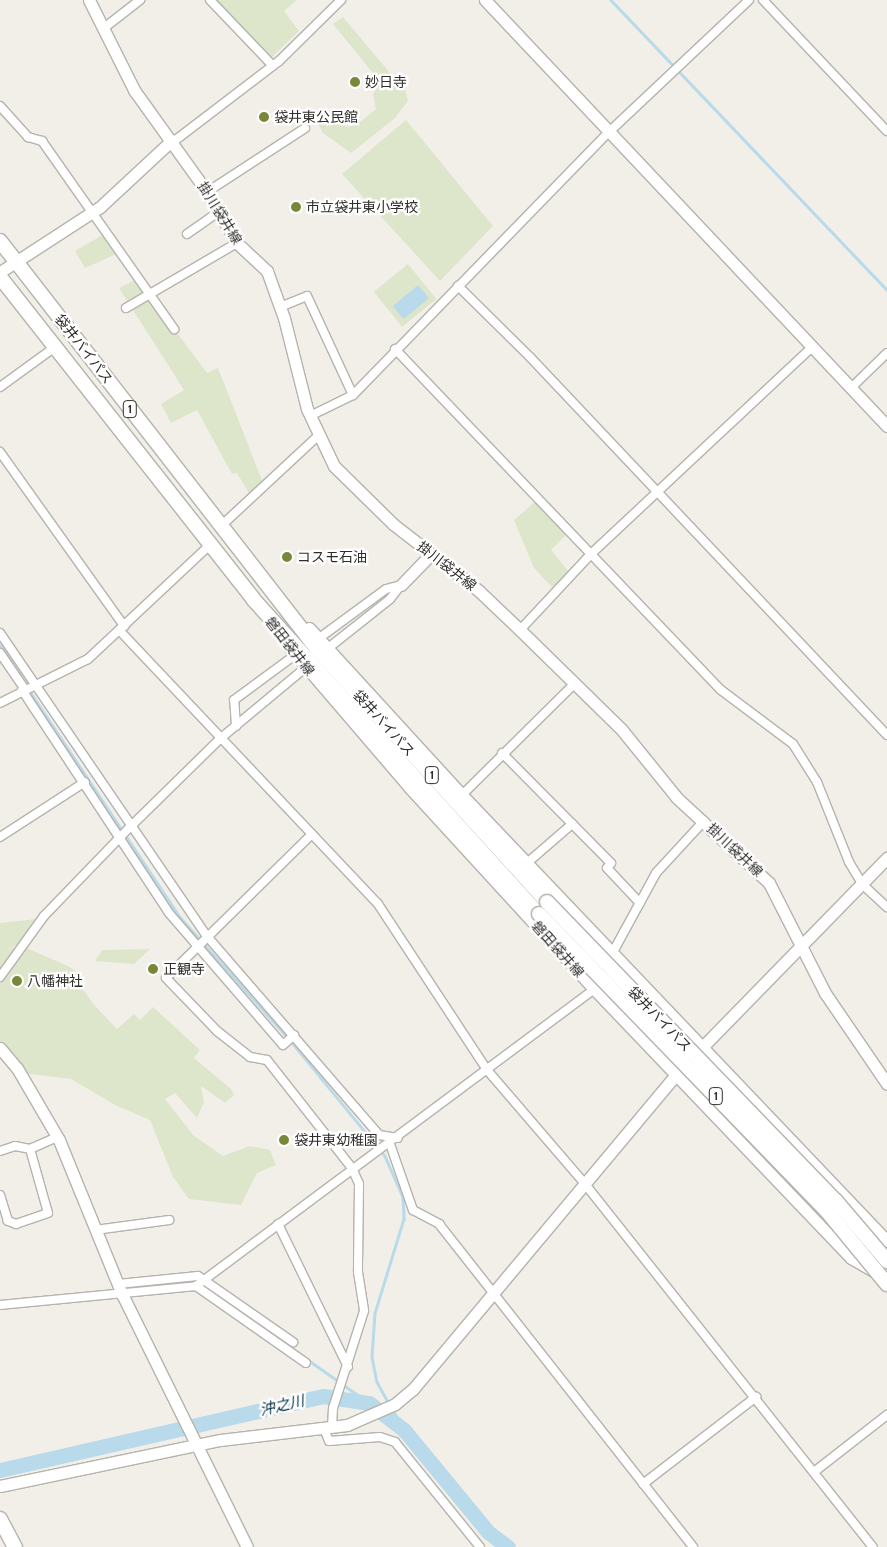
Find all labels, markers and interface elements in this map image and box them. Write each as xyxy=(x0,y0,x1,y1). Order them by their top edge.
place label: 妙日寺 xyxy=(365,74,407,90)
marker: 妙日寺 xyxy=(349,76,361,88)
place label: 袋井東公民館 xyxy=(274,109,358,125)
marker: 袋井東公民館 xyxy=(258,111,270,123)
street label: 掛川袋井線 xyxy=(194,179,246,247)
place label: 市立袋井東小学校 xyxy=(306,199,418,215)
marker: 市立袋井東小学校 xyxy=(290,201,302,213)
street label: 袋井バイパス xyxy=(52,311,116,387)
road number: 1 xyxy=(122,399,138,418)
street label: 掛川袋井線 xyxy=(414,538,480,594)
place label: コスモ石油 xyxy=(297,549,367,565)
marker: コスモ石油 xyxy=(281,551,293,563)
street label: 磐田袋井線 xyxy=(262,613,318,679)
street label: 袋井バイパス xyxy=(350,686,418,760)
road number: 1 xyxy=(424,766,440,784)
street label: 掛川袋井線 xyxy=(704,820,766,880)
street label: 磐田袋井線 xyxy=(528,917,588,981)
place label: 正観寺 xyxy=(163,961,205,977)
marker: 正観寺 xyxy=(147,963,159,975)
place label: 八幡神社 xyxy=(27,973,83,989)
marker: 八幡神社 xyxy=(11,975,23,987)
street label: 袋井バイパス xyxy=(625,983,695,1055)
road number: 1 xyxy=(708,1086,724,1106)
place label: 袋井東幼稚園 xyxy=(294,1132,378,1148)
marker: 袋井東幼稚園 xyxy=(278,1134,290,1146)
water label: 沖之川 xyxy=(258,1392,306,1420)

